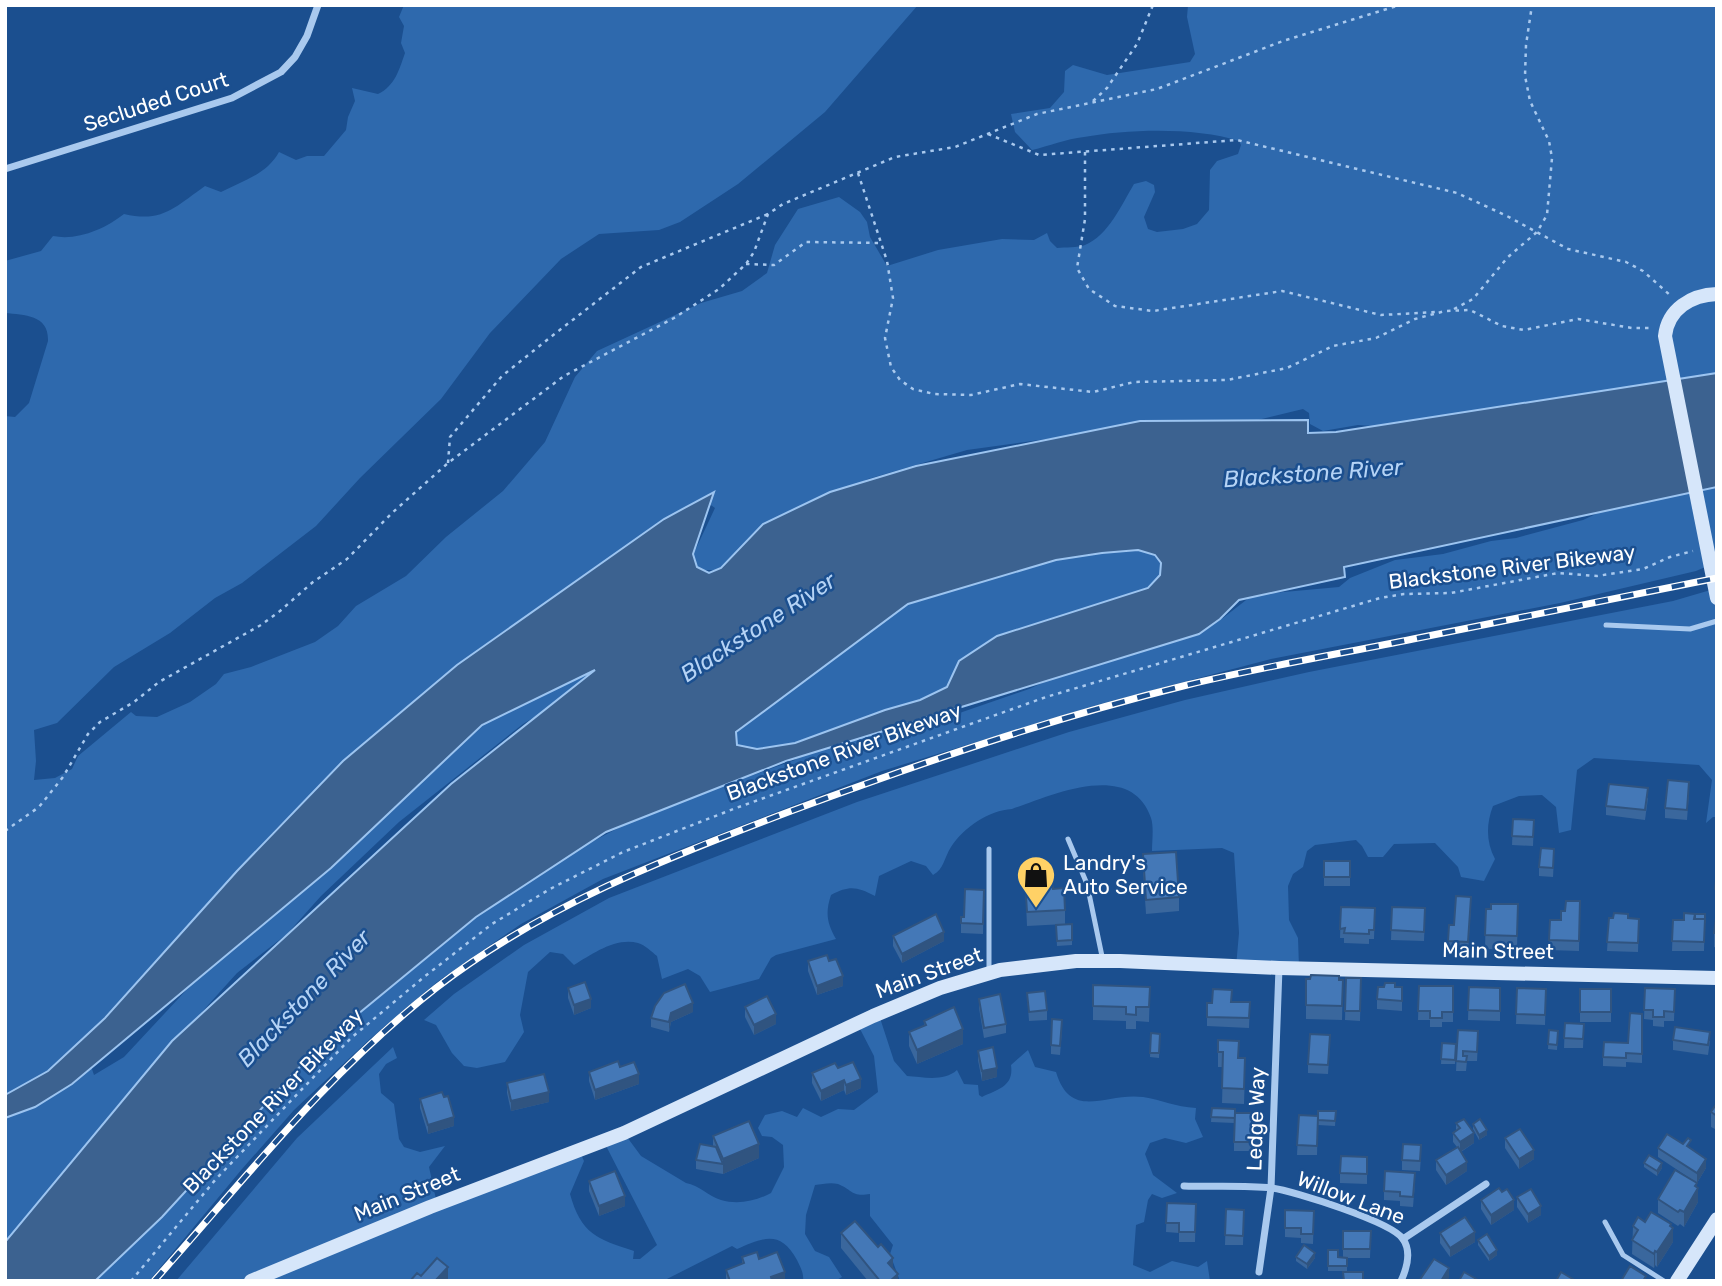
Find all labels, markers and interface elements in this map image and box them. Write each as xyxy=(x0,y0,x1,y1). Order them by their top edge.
street label: Secluded Court xyxy=(80,66,231,137)
water label: Blackstone River xyxy=(1222,453,1405,493)
street label: Blackstone River Bikeway xyxy=(1387,539,1637,594)
water label: Blackstone River xyxy=(675,566,842,688)
street label: Blackstone River Bikeway xyxy=(723,697,965,806)
place label: Landry's Auto Service xyxy=(1063,850,1188,899)
shop icon: Landry's Auto Service xyxy=(1015,854,1057,909)
water label: Blackstone River xyxy=(232,923,377,1072)
street label: Main Street xyxy=(1442,937,1554,964)
street label: Main Street xyxy=(872,942,986,1003)
street label: Blackstone River Bikeway xyxy=(177,1002,368,1199)
street label: Ledge Way xyxy=(1241,1066,1270,1172)
street label: Main Street xyxy=(350,1161,463,1226)
street label: Willow Lane xyxy=(1294,1166,1409,1230)

